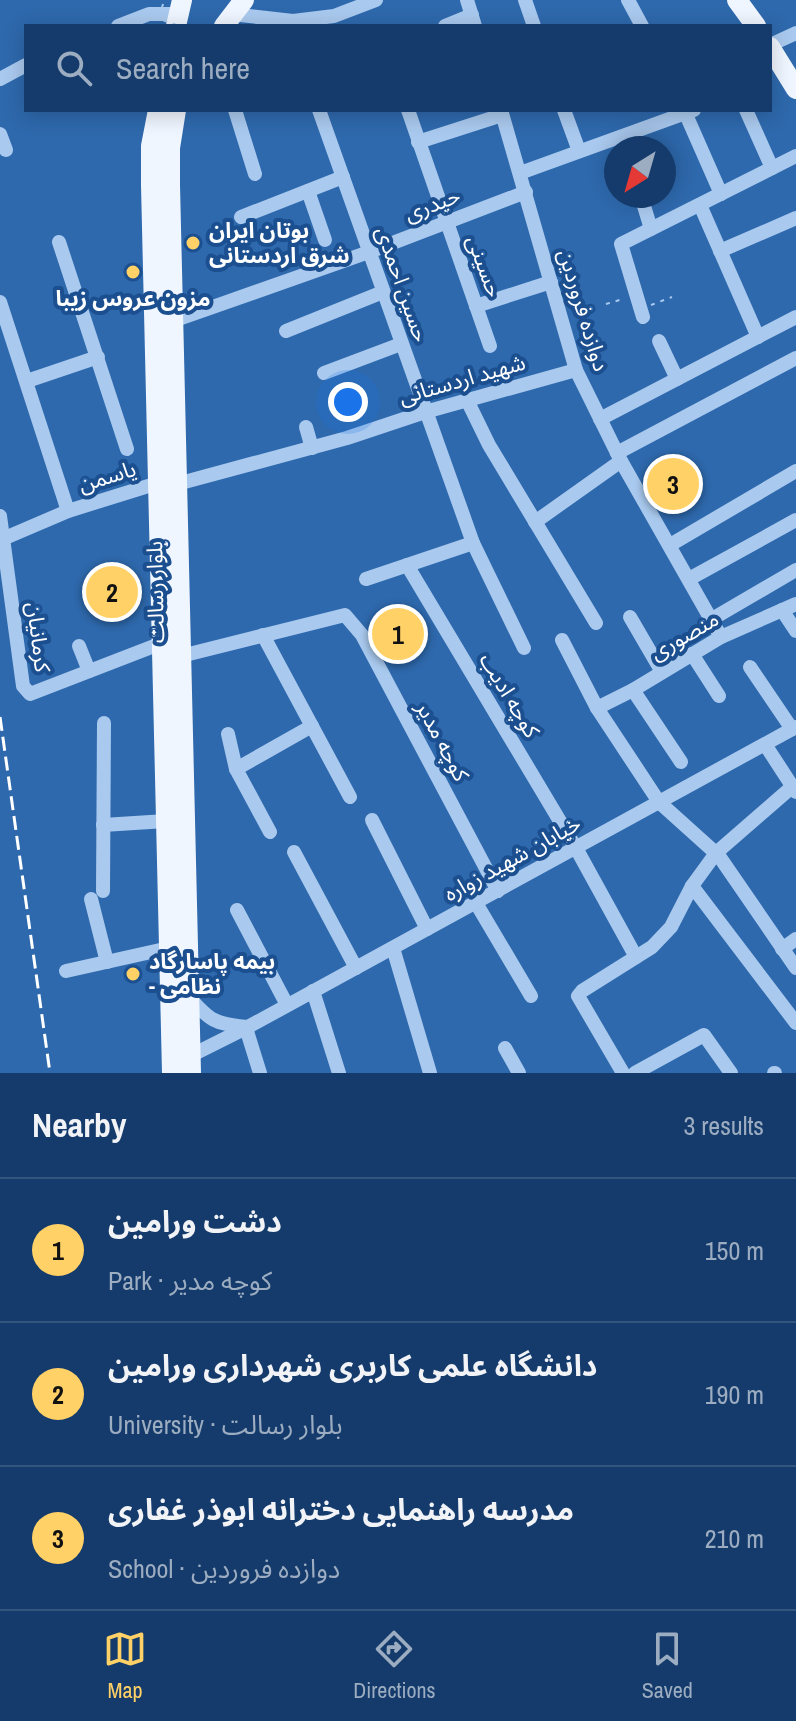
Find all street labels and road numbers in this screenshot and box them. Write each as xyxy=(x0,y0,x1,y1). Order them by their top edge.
street label: حیدری xyxy=(400,180,464,228)
street label: حسین احمدی xyxy=(369,222,437,346)
street label: حسینی xyxy=(460,231,510,301)
street label: دوازده فروردین xyxy=(551,245,617,375)
street label: شهید اردستانی xyxy=(395,347,529,411)
street label: یاسمن xyxy=(74,453,140,499)
street label: بلوار رسالت xyxy=(139,541,171,643)
street label: کرمانیان xyxy=(20,600,58,675)
street label: منصوری xyxy=(644,603,724,667)
street label: کوچه ادیب xyxy=(473,647,548,744)
street label: کوچه مدیر xyxy=(409,695,477,787)
street label: خیابان شهید زواره xyxy=(438,808,586,908)

